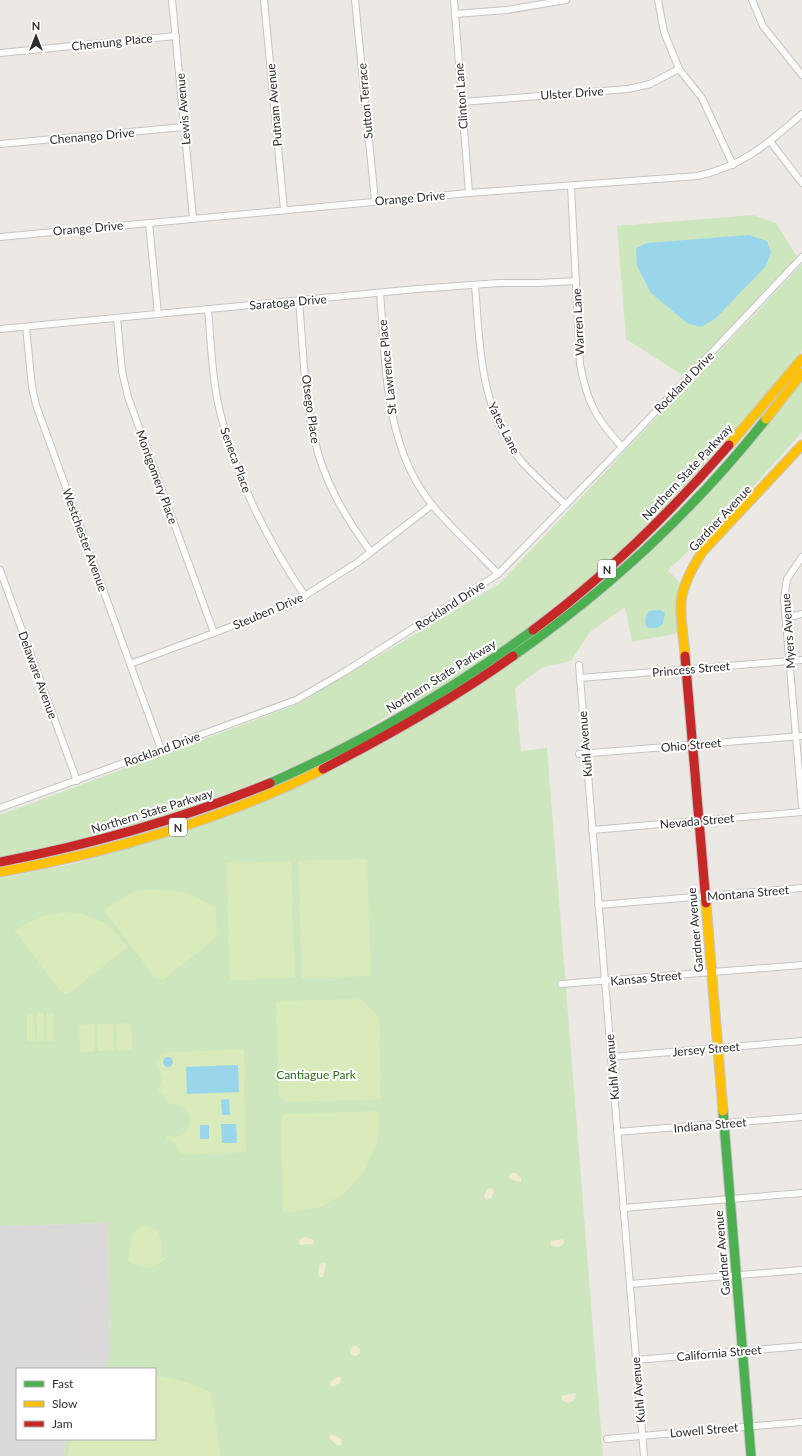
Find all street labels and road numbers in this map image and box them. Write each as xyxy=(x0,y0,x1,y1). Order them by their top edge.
street label: Chemung Place xyxy=(71,30,153,54)
street label: Sutton Terrace xyxy=(354,62,376,140)
street label: Clinton Lane xyxy=(451,62,471,130)
street label: Putnam Avenue xyxy=(263,63,285,147)
street label: Lewis Avenue xyxy=(172,73,194,145)
street label: Ulster Drive xyxy=(540,83,604,103)
street label: Chenango Drive xyxy=(49,125,135,147)
street label: Orange Drive xyxy=(374,187,446,209)
street label: Orange Drive xyxy=(52,217,124,239)
street label: Warren Lane xyxy=(569,288,587,356)
street label: Saratoga Drive xyxy=(249,291,327,313)
street label: St Lawrence Place xyxy=(375,319,399,415)
street label: Rockland Drive xyxy=(651,348,717,416)
street label: Otsego Place xyxy=(299,374,323,444)
street label: Yates Lane xyxy=(485,400,523,456)
street label: Northern State Parkway xyxy=(638,420,736,523)
street label: Seneca Place xyxy=(217,425,255,495)
street label: Montgomery Place xyxy=(133,428,181,526)
street label: Gardner Avenue xyxy=(685,482,755,554)
street label: Westchester Avenue xyxy=(59,486,111,594)
road number: N xyxy=(598,560,616,578)
street label: Rockland Drive xyxy=(413,577,487,633)
street label: Steuben Drive xyxy=(231,589,305,633)
street label: Myers Avenue xyxy=(778,593,798,669)
street label: Delaware Avenue xyxy=(15,629,61,721)
street label: Northern State Parkway xyxy=(383,636,499,716)
street label: Princess Street xyxy=(651,658,731,680)
street label: Kuhl Avenue xyxy=(575,710,595,778)
street label: Rockland Drive xyxy=(122,728,202,770)
street label: Ohio Street xyxy=(660,735,723,755)
street label: Northern State Parkway xyxy=(89,786,215,836)
street label: Nevada Street xyxy=(659,810,735,832)
road number: N xyxy=(169,818,187,836)
street label: Montana Street xyxy=(707,882,790,904)
street label: Gardner Avenue xyxy=(684,887,706,973)
street label: Kansas Street xyxy=(610,967,683,989)
street label: Kuhl Avenue xyxy=(602,1033,622,1101)
street label: Jersey Street xyxy=(672,1039,741,1059)
street label: Indiana Street xyxy=(673,1114,748,1136)
street label: Gardner Avenue xyxy=(711,1210,733,1296)
street label: California Street xyxy=(676,1342,763,1364)
street label: Kuhl Avenue xyxy=(628,1356,648,1424)
street label: Lowell Street xyxy=(669,1419,739,1440)

